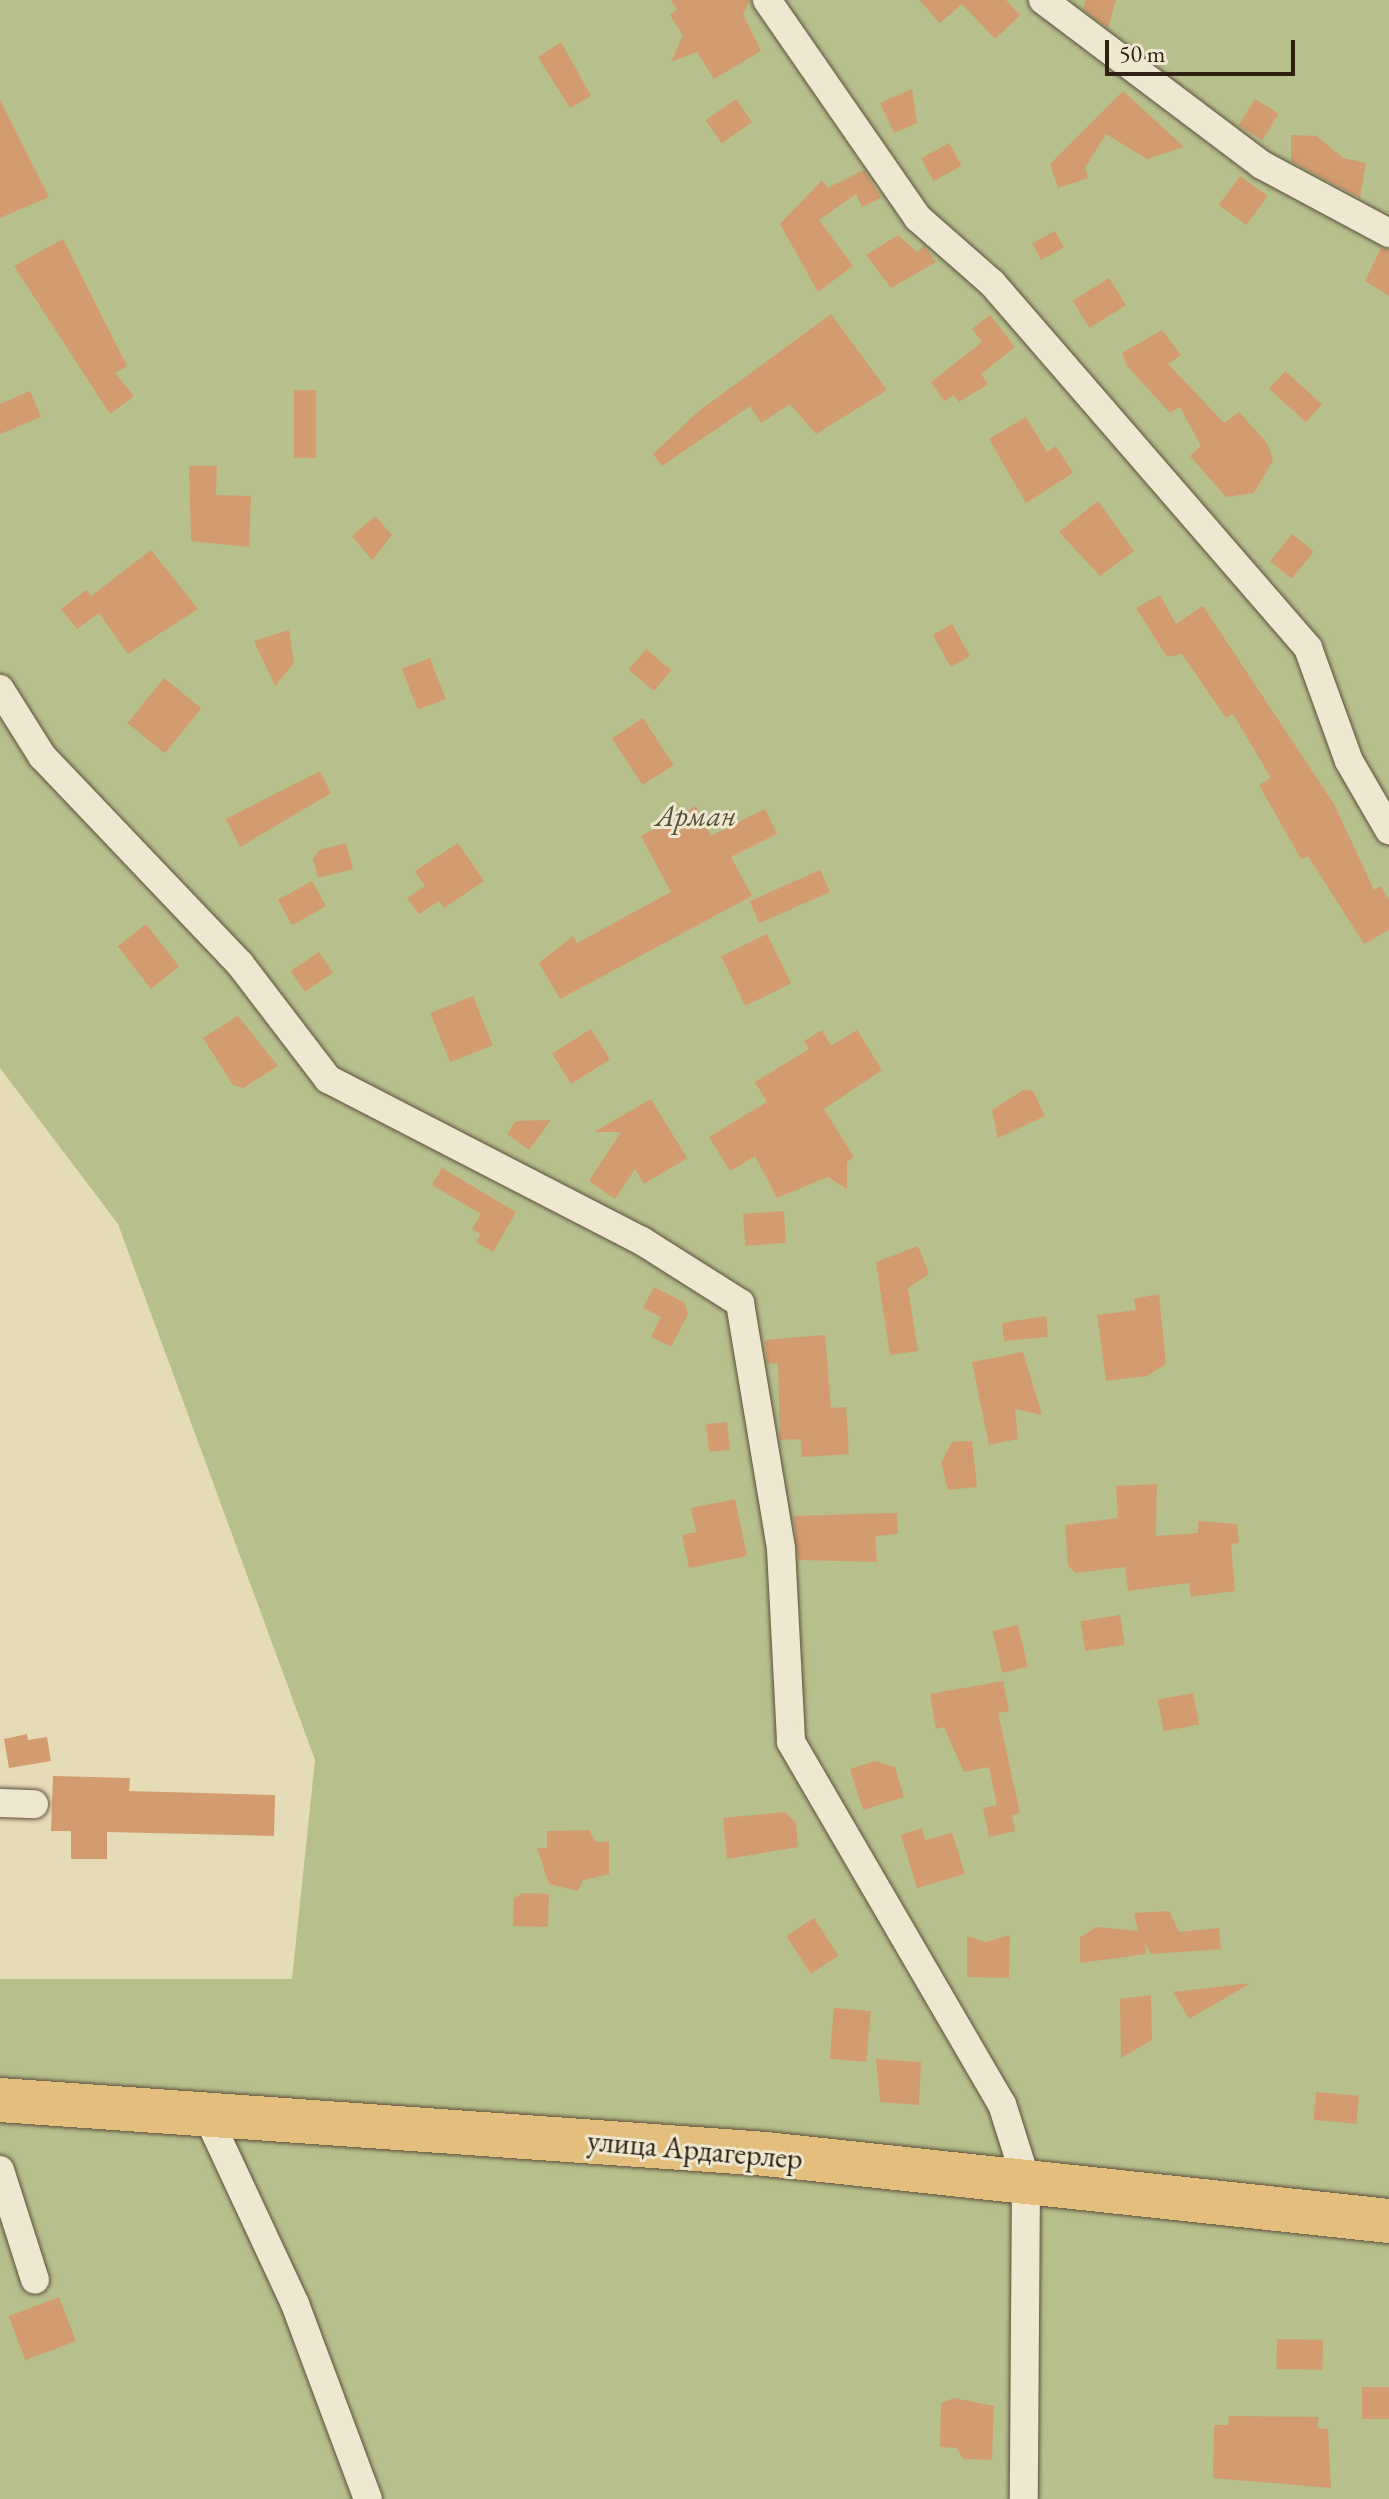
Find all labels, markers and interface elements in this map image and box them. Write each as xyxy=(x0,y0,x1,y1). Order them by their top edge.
scale bar xyxy=(1109,24,1299,74)
text: 50 m xyxy=(1119,38,1166,69)
park label: Арман xyxy=(655,798,737,834)
street label: улица Ардагерлер xyxy=(586,2123,804,2177)

